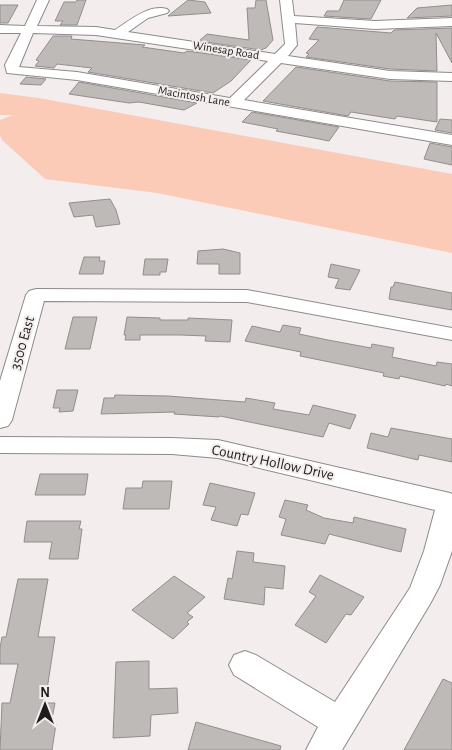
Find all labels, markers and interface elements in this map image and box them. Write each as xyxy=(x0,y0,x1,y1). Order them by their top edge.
street label: Winesap Road xyxy=(192,39,260,61)
street label: Macintosh Lane xyxy=(157,84,231,108)
street label: 3500 East xyxy=(8,314,37,372)
street label: Country Hollow Drive xyxy=(210,442,335,483)
north arrow xyxy=(20,680,70,730)
text: N xyxy=(40,686,50,700)

